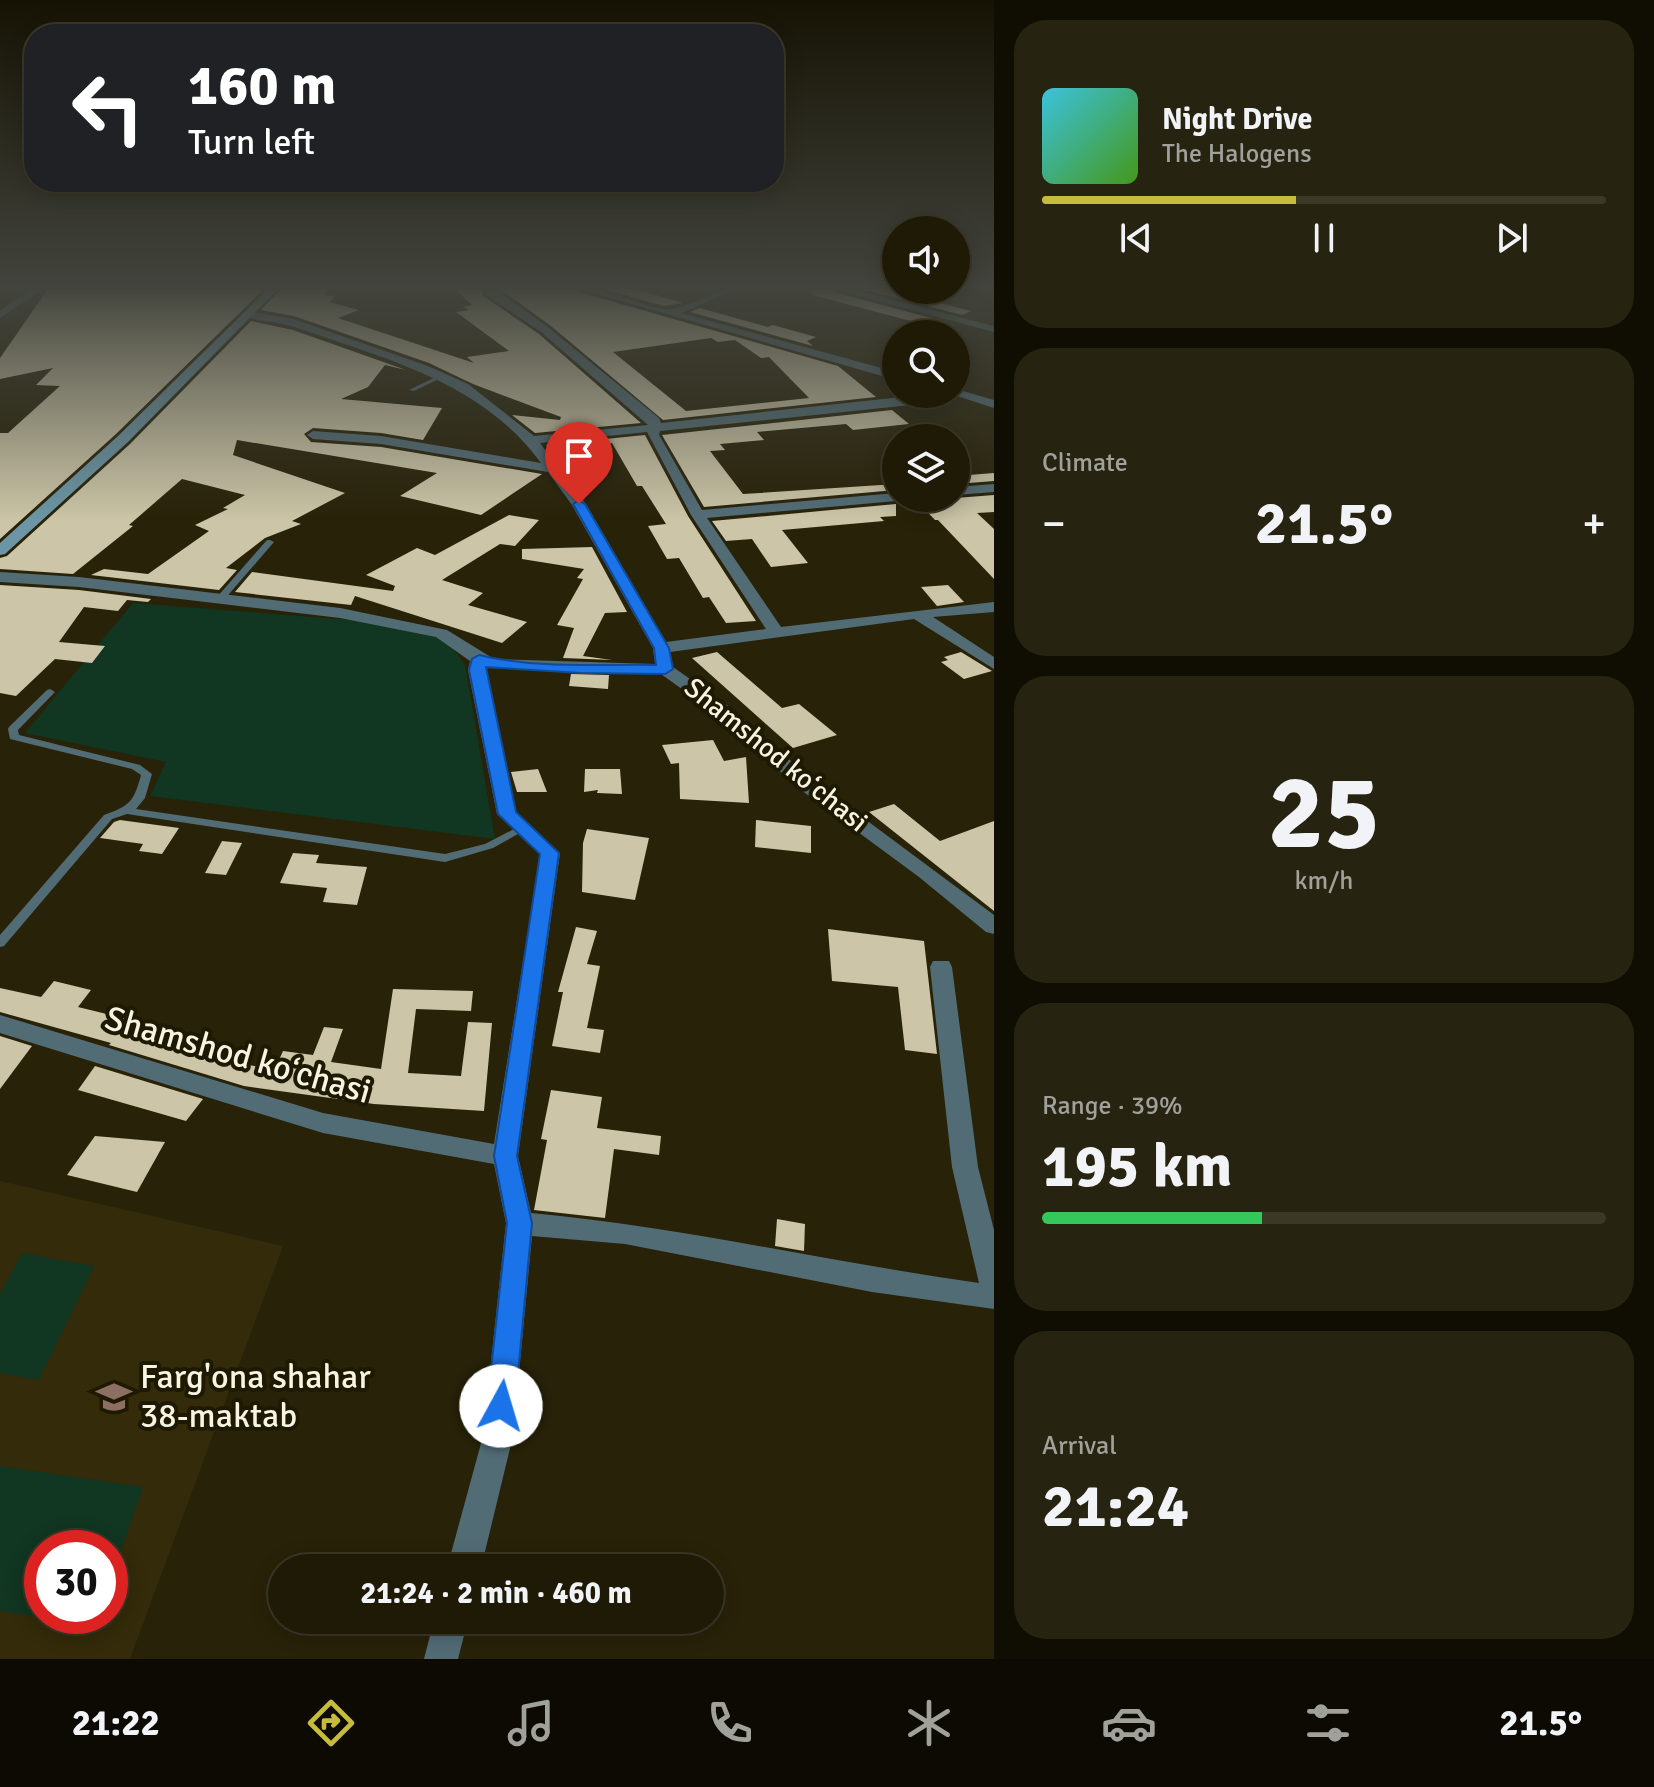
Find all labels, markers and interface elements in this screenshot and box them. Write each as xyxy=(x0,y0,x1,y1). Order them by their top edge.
text: 160 m xyxy=(188,51,336,120)
icon: left xyxy=(56,56,160,160)
text: Night Drive xyxy=(1162,101,1312,138)
text: Turn left xyxy=(188,120,315,165)
text: The Halogens xyxy=(1162,138,1312,170)
map controls xyxy=(882,216,970,512)
button: sound xyxy=(882,216,970,304)
icon: previous xyxy=(1114,216,1158,260)
icon: pause xyxy=(1302,216,1346,260)
icon: next xyxy=(1490,216,1534,260)
button: search xyxy=(882,320,970,408)
pin xyxy=(545,422,613,504)
button: layers xyxy=(882,424,970,512)
icon: arrive xyxy=(557,434,601,478)
text: Climate xyxy=(1042,447,1128,479)
text: 21.5° xyxy=(1255,487,1393,561)
text: − xyxy=(1042,497,1066,551)
text: + xyxy=(1582,497,1606,551)
street label: Shamshod koʻchasi xyxy=(677,671,875,839)
text: 25 xyxy=(1268,749,1380,877)
text: km/h xyxy=(1295,865,1353,897)
street label: Shamshod koʻchasi xyxy=(100,997,376,1113)
text: Range · 39% xyxy=(1042,1090,1183,1122)
text: 195 km xyxy=(1042,1130,1232,1204)
place label: Farg'ona shahar 38-maktab xyxy=(140,1356,371,1437)
position arrow xyxy=(459,1364,543,1448)
school or university icon: Farg'ona shahar 38-maktab xyxy=(95,1378,133,1416)
text: Arrival xyxy=(1042,1430,1117,1462)
text: 21:24 xyxy=(1042,1470,1189,1544)
speed limit sign: 30 xyxy=(24,1530,128,1634)
text: 21:24 · 2 min · 460 m xyxy=(360,1575,632,1612)
icon: directions xyxy=(303,1695,359,1751)
icon: music xyxy=(503,1695,559,1751)
icon: phone xyxy=(702,1695,758,1751)
icon: climate xyxy=(901,1695,957,1751)
icon: car xyxy=(1101,1695,1157,1751)
icon: filters xyxy=(1300,1695,1356,1751)
text: 21:22 xyxy=(72,1701,160,1746)
text: 21.5° xyxy=(1499,1701,1582,1746)

